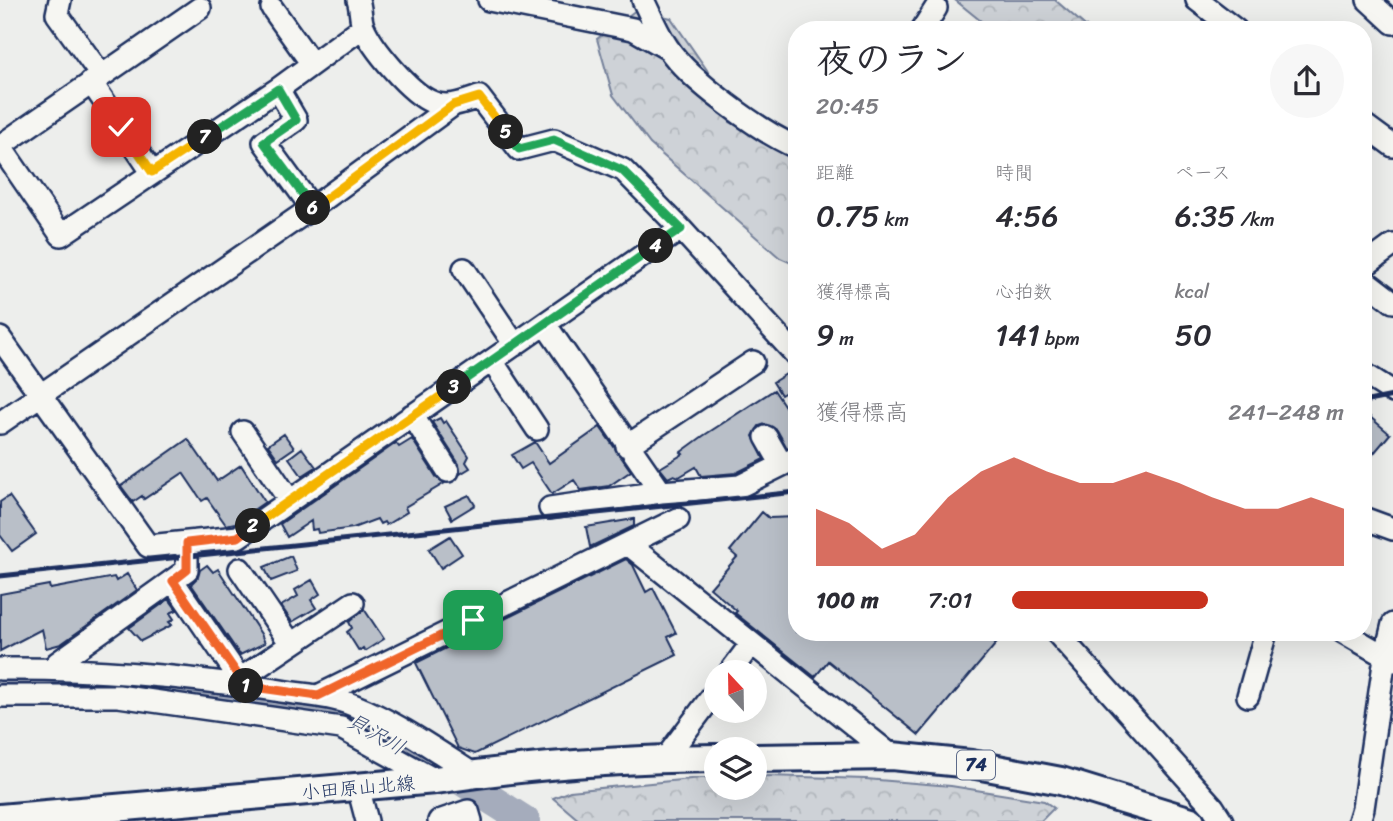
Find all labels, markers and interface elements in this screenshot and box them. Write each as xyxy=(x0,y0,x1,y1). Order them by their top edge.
text: 夜のラン xyxy=(816,26,968,93)
button: share xyxy=(1270,44,1344,118)
text: 20:45 xyxy=(816,86,879,127)
pin xyxy=(91,97,151,157)
icon: check xyxy=(102,108,140,146)
pin: 5 xyxy=(489,114,524,150)
text: 5 xyxy=(500,115,511,148)
pin: 7 xyxy=(188,120,222,154)
text: 7 xyxy=(199,120,210,153)
text: 距離 xyxy=(816,156,854,189)
text: 時間 xyxy=(995,156,1033,189)
text: ペース xyxy=(1175,156,1231,189)
text: 0.75 xyxy=(816,189,879,243)
text: 4:56 xyxy=(995,189,1059,243)
text: 6:35 xyxy=(1175,189,1236,243)
pin: 6 xyxy=(296,190,330,226)
text: 6 xyxy=(307,191,318,224)
text: km xyxy=(879,203,909,236)
text: /km xyxy=(1236,203,1275,236)
pin: 4 xyxy=(638,229,674,264)
text: 4 xyxy=(650,229,661,262)
text: 獲得標高 xyxy=(816,275,892,308)
text: 心拍数 xyxy=(995,275,1052,308)
text: kcal xyxy=(1175,275,1209,308)
text: 9 xyxy=(816,308,834,362)
text: 141 xyxy=(995,308,1040,362)
text: 50 xyxy=(1175,308,1212,362)
text: m xyxy=(834,322,854,355)
text: bpm xyxy=(1040,322,1080,355)
pin: 3 xyxy=(436,370,472,404)
text: 3 xyxy=(448,370,459,403)
text: 獲得標高 xyxy=(816,392,908,433)
text: 241–248 m xyxy=(1228,392,1344,433)
pin: 2 xyxy=(236,508,270,544)
text: 2 xyxy=(247,509,258,542)
text: 100 m xyxy=(816,580,879,621)
text: 7:01 xyxy=(928,580,972,621)
pin xyxy=(443,590,503,650)
icon: arrive xyxy=(454,601,492,639)
north arrow xyxy=(704,660,766,723)
map controls xyxy=(704,660,767,800)
pin: 1 xyxy=(229,668,264,704)
text: 1 xyxy=(241,669,250,702)
water label: 貝沢川 xyxy=(339,702,413,766)
button: layers xyxy=(704,737,767,800)
road number: 74 xyxy=(957,750,995,780)
street label: 小田原山北線 xyxy=(300,766,416,809)

